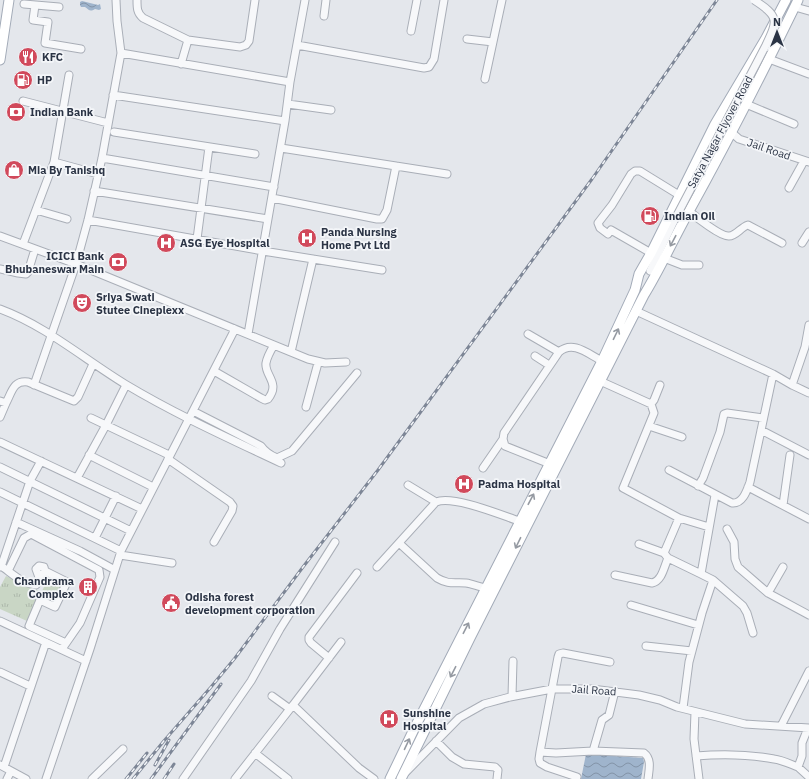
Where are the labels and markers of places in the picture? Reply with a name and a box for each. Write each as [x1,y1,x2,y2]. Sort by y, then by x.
restaurant icon: KFC [17,46,39,68]
place label: KFC [42,50,63,64]
fuel station icon: HP [12,69,34,91]
place label: HP [37,73,52,87]
bank icon: Indian Bank [5,101,27,123]
place label: Indian Bank [30,105,94,119]
shop icon: Mia By Tanishq [3,159,25,181]
place label: Mia By Tanishq [28,163,105,177]
fuel station icon: Indian Oil [639,205,661,227]
place label: Indian Oil [664,209,716,223]
place label: Panda Nursing Home Pvt Ltd [321,225,398,252]
hospital icon: Panda Nursing Home Pvt Ltd [296,227,318,249]
hospital icon: ASG Eye Hospital [155,232,177,254]
place label: ASG Eye Hospital [180,236,270,250]
place label: ICICI Bank Bhubaneswar Main [5,249,105,276]
bank icon: ICICI Bank Bhubaneswar Main [107,251,129,273]
place label: Sriya Swati Stutee Cineplexx [96,290,184,317]
theatre icon: Sriya Swati Stutee Cineplexx [71,292,93,314]
hospital icon: Padma Hospital [453,473,475,495]
place label: Padma Hospital [478,477,561,491]
place label: Chandrama Complex [14,574,74,601]
building icon: Chandrama Complex [77,576,99,598]
place label: Odisha forest development corporation [185,590,315,617]
public building icon: Odisha forest development corporation [160,592,182,614]
place label: Sunshine Hospital [403,706,451,733]
hospital icon: Sunshine Hospital [378,708,400,730]

